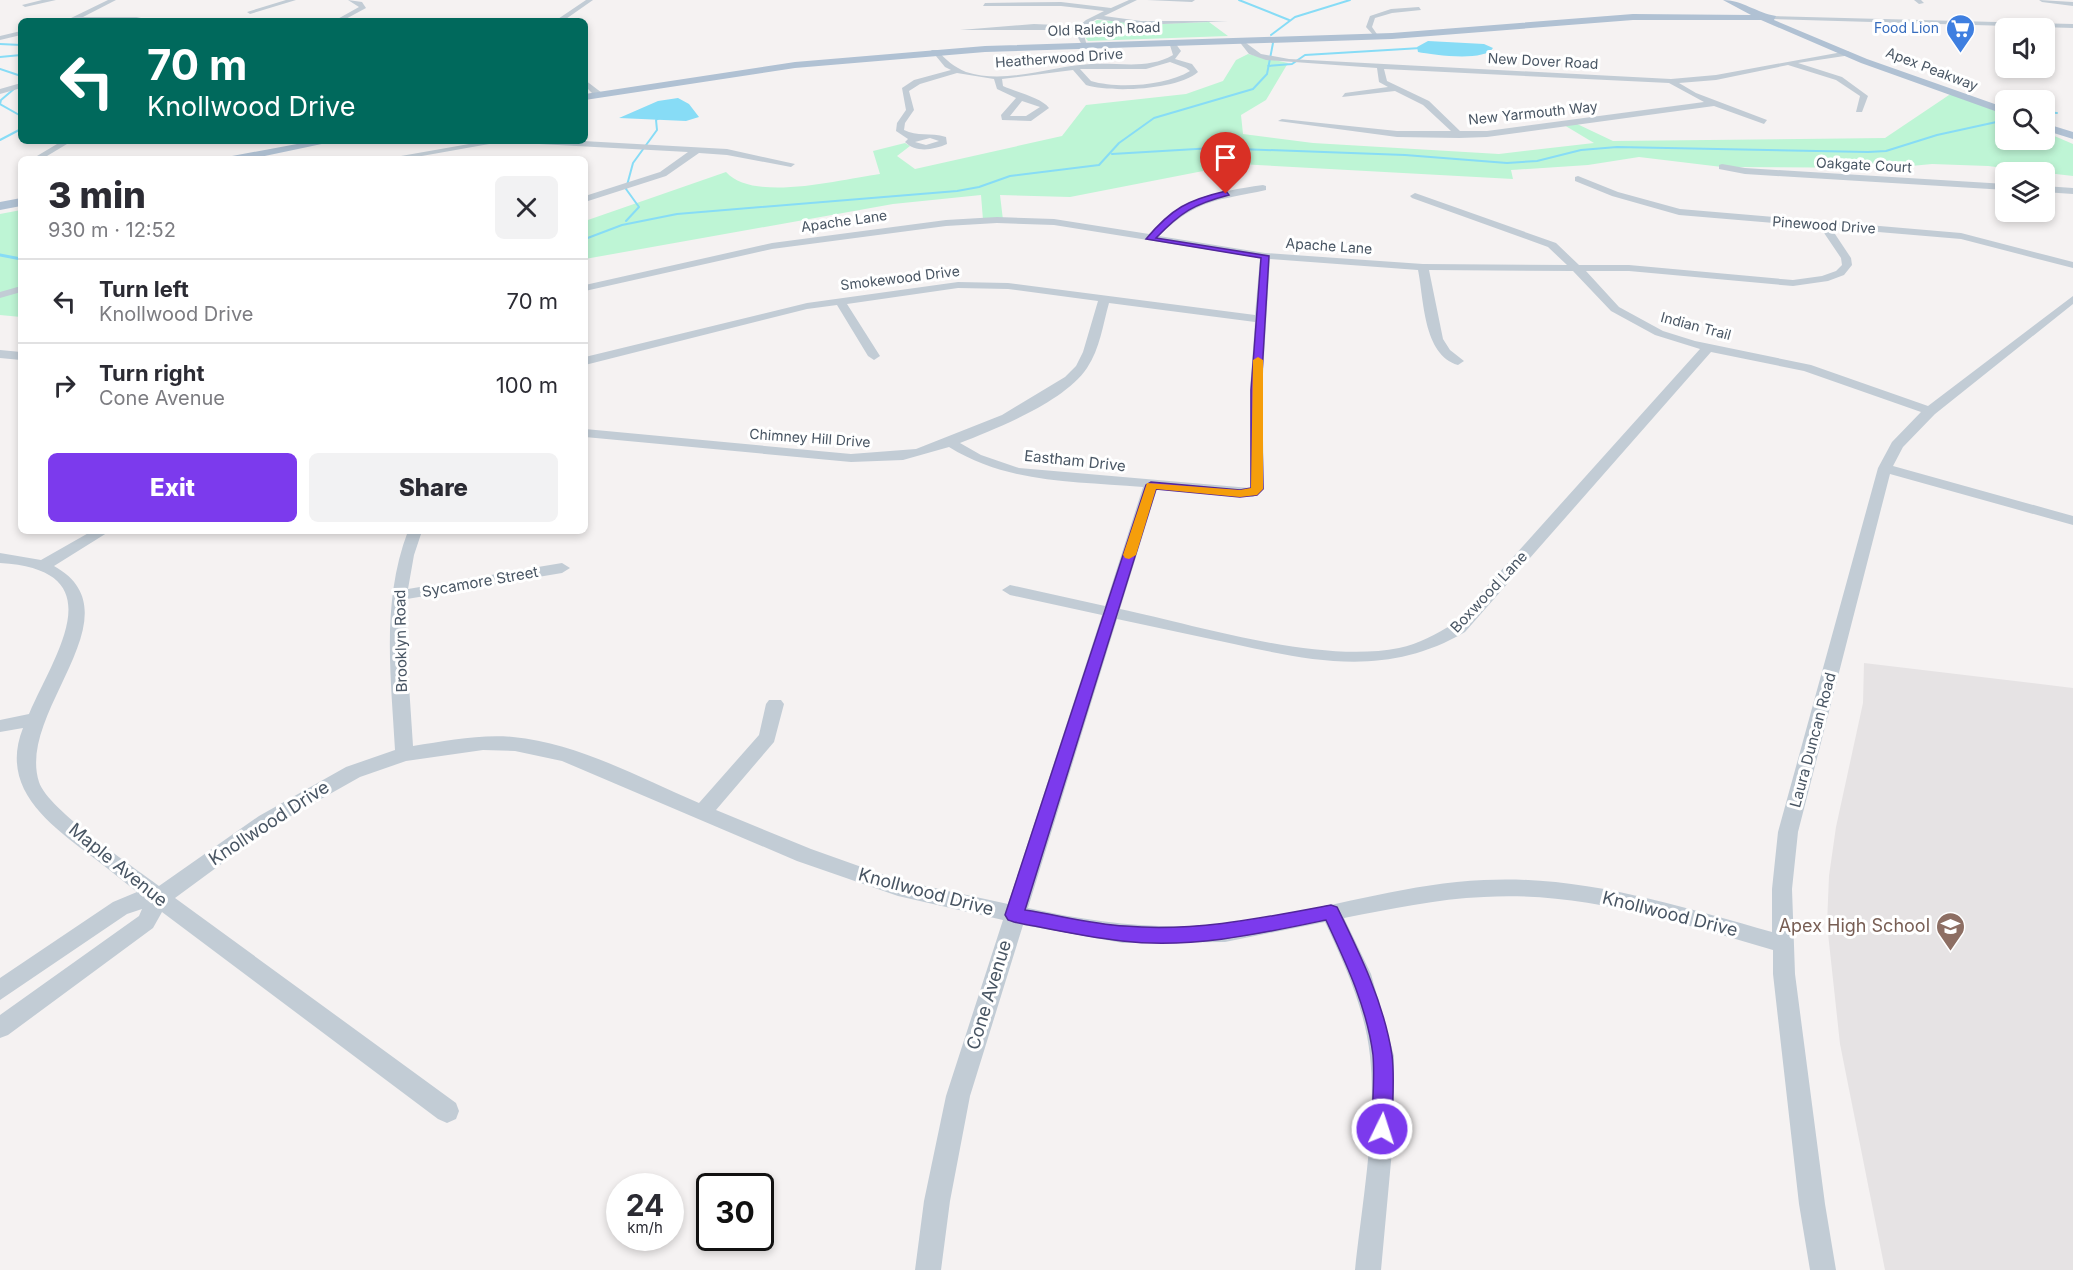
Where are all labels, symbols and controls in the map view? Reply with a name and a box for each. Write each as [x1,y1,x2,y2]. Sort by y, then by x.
supermarket icon: Food Lion [1944,12,1976,54]
street label: Old Raleigh Road [1047,18,1161,39]
map controls [1995,18,2055,222]
button: sound [1995,18,2055,78]
place label: Food Lion [1874,19,1939,36]
text: 70 m [147,39,247,90]
icon: left [48,42,126,120]
street label: Apex Peakway [1884,43,1981,94]
street label: Heatherwood Drive [994,45,1124,70]
street label: New Dover Road [1487,49,1599,72]
text: Knollwood Drive [147,90,355,123]
button: search [1995,90,2055,150]
street label: New Yarmouth Way [1467,97,1599,128]
pin [1200,132,1251,194]
icon: arrive [1209,141,1242,174]
street label: Oakgate Court [1816,154,1913,176]
button: layers [1995,162,2055,222]
text: 3 min [48,173,146,217]
button: close [495,176,558,239]
street label: Apache Lane [800,206,888,235]
street label: Pinewood Drive [1772,212,1876,237]
text: 930 m · 12:52 [48,218,176,242]
street label: Apache Lane [1285,234,1373,257]
street label: Smokewood Drive [839,262,961,293]
text: Turn left [99,276,189,302]
icon: left [48,285,81,318]
text: 70 m [507,288,558,314]
text: Knollwood Drive [99,302,253,326]
street label: Indian Trail [1659,308,1733,343]
text: Turn right [99,360,205,386]
icon: right [48,369,81,402]
text: 100 m [496,372,558,398]
text: Cone Avenue [99,386,225,410]
street label: Chimney Hill Drive [749,425,871,450]
street label: Eastham Drive [1023,446,1127,475]
button: Exit [48,453,297,522]
button: Share [309,453,558,522]
street label: Boxwood Lane [1446,547,1531,636]
street label: Sycamore Street [420,562,540,601]
street label: Brooklyn Road [390,589,411,693]
street label: Laura Duncan Road [1785,670,1840,809]
street label: Knollwood Drive [205,776,333,869]
street label: Maple Avenue [65,819,172,911]
street label: Knollwood Drive [856,863,996,920]
street label: Knollwood Drive [1600,887,1740,941]
school or university icon: Apex High School [1935,910,1967,952]
place label: Apex High School [1779,915,1930,936]
street label: Cone Avenue [962,938,1015,1052]
position arrow [1350,1097,1414,1161]
speed limit sign: 30 [696,1173,774,1251]
text: 24 [626,1187,664,1223]
text: km/h [627,1218,663,1237]

